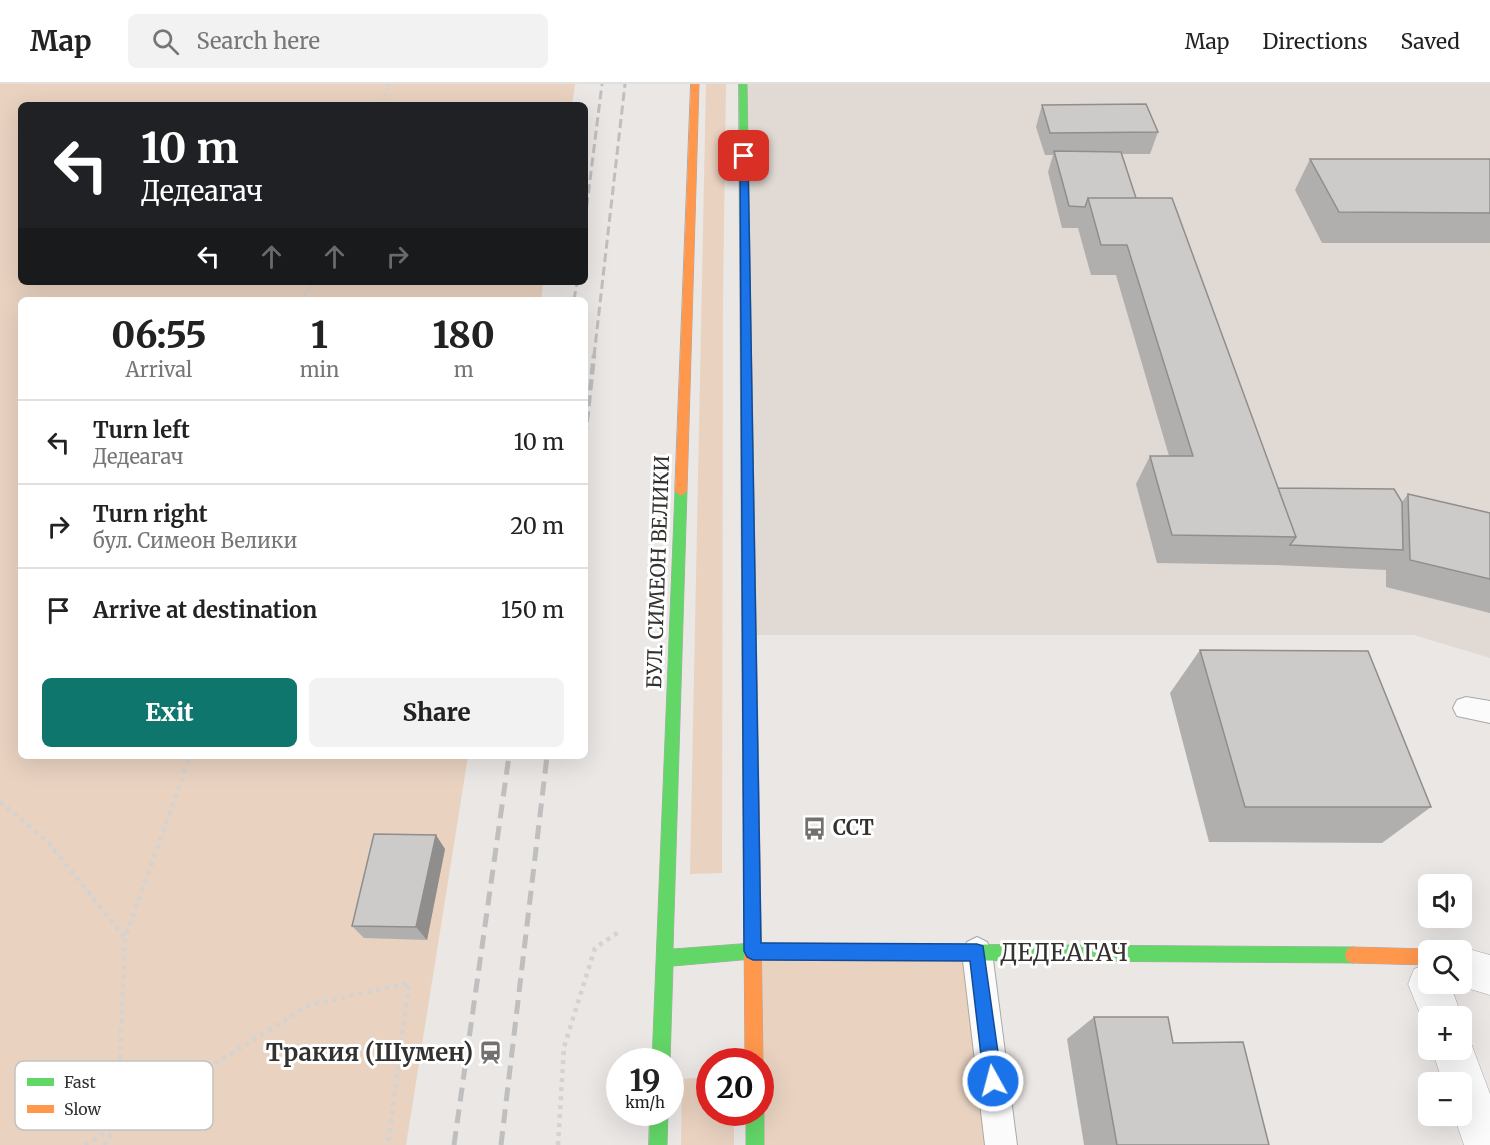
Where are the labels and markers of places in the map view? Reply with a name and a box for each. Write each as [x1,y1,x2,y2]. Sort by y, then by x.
pin [718,130,769,181]
bus stop icon: ССТ [802,815,828,841]
place label: ССТ [833,815,874,840]
place label: Tракия (Шумен) [266,1037,473,1068]
station icon: Tракия (Шумен) [478,1040,504,1066]

